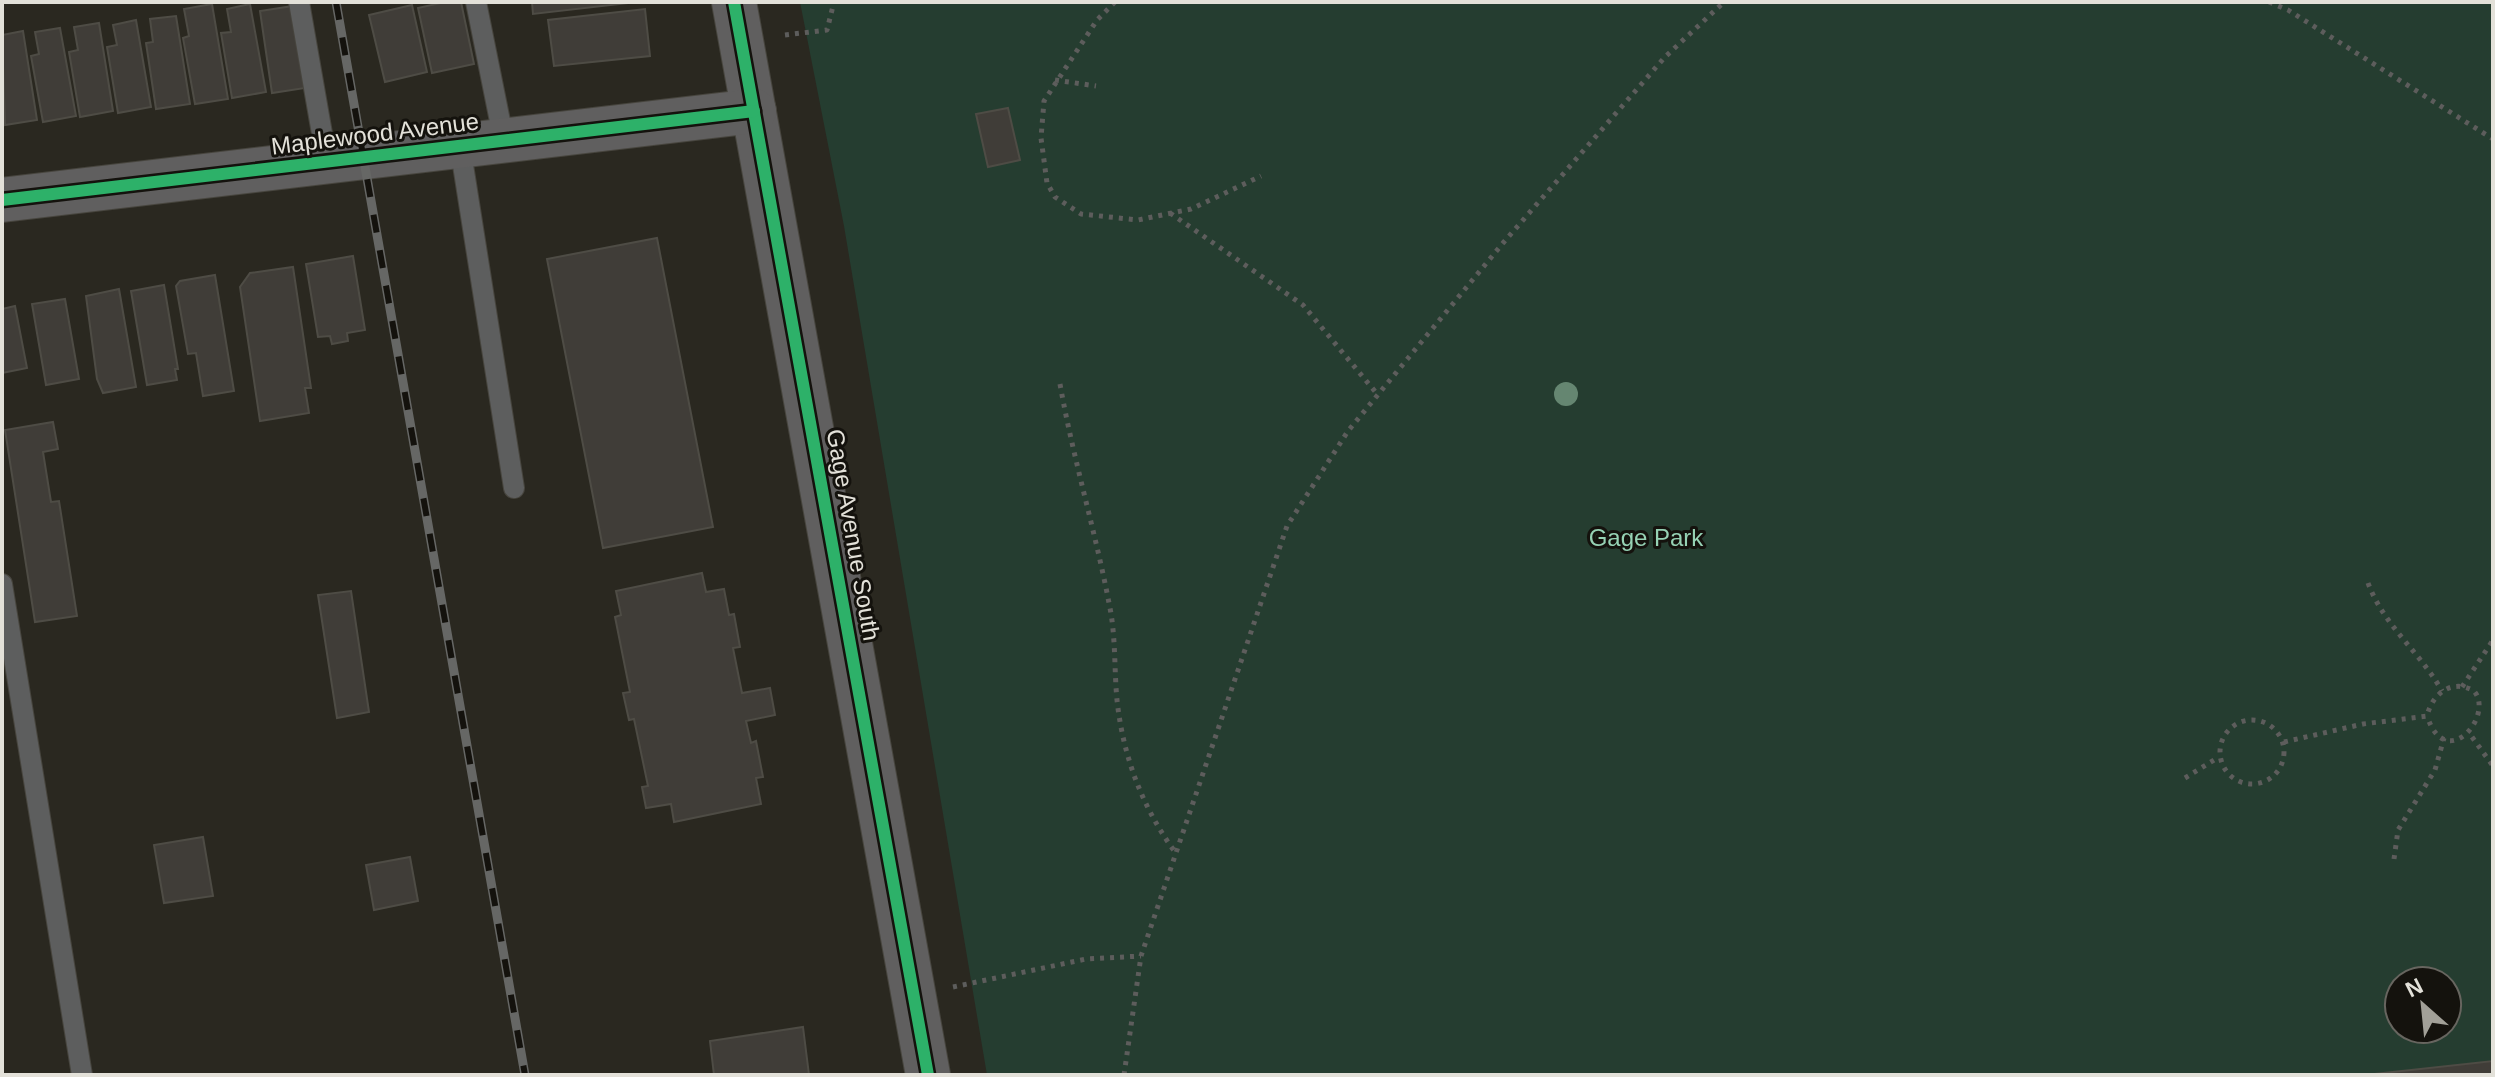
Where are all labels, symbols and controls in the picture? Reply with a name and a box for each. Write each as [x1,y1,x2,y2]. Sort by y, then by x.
street label: Maplewood Avenue [270,107,480,160]
street label: Gage Avenue South [822,427,885,643]
park label: Gage Park [1589,524,1704,551]
north arrow [2383,965,2463,1045]
text: N [2401,973,2427,1002]

